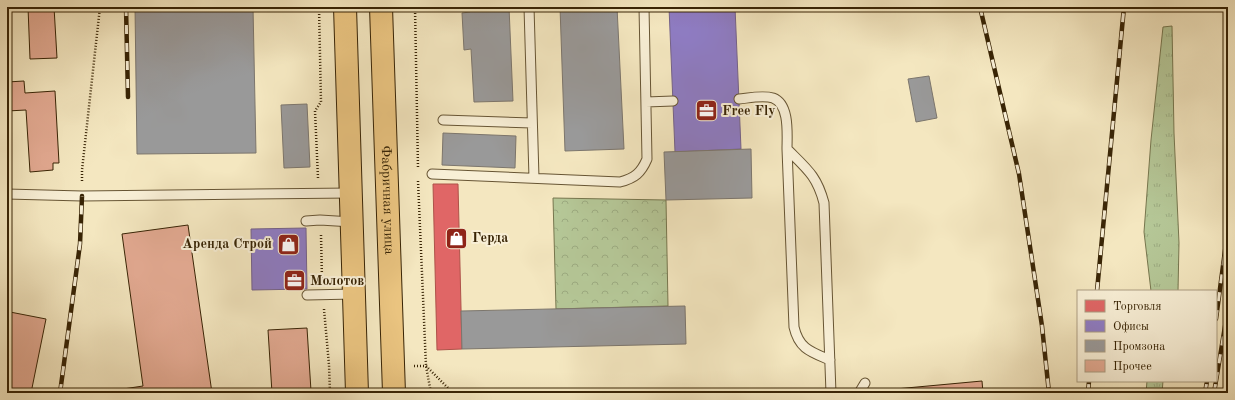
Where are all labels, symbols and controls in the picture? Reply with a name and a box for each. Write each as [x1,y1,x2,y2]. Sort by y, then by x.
office icon: Free Fly [694,98,720,124]
place label: Free Fly [722,104,776,118]
street label: Фабричная улица [379,145,396,255]
shop icon: Герда [443,225,469,251]
shop icon: Аренда Строй [275,231,301,257]
place label: Герда [472,231,508,245]
place label: Аренда Строй [182,237,272,251]
office icon: Молотов [282,268,308,294]
place label: Молотов [310,274,364,288]
legend [1077,290,1217,382]
text: Торговля [1113,301,1162,313]
text: Офисы [1113,321,1149,333]
text: Промзона [1113,341,1165,353]
text: Прочее [1113,361,1152,373]

